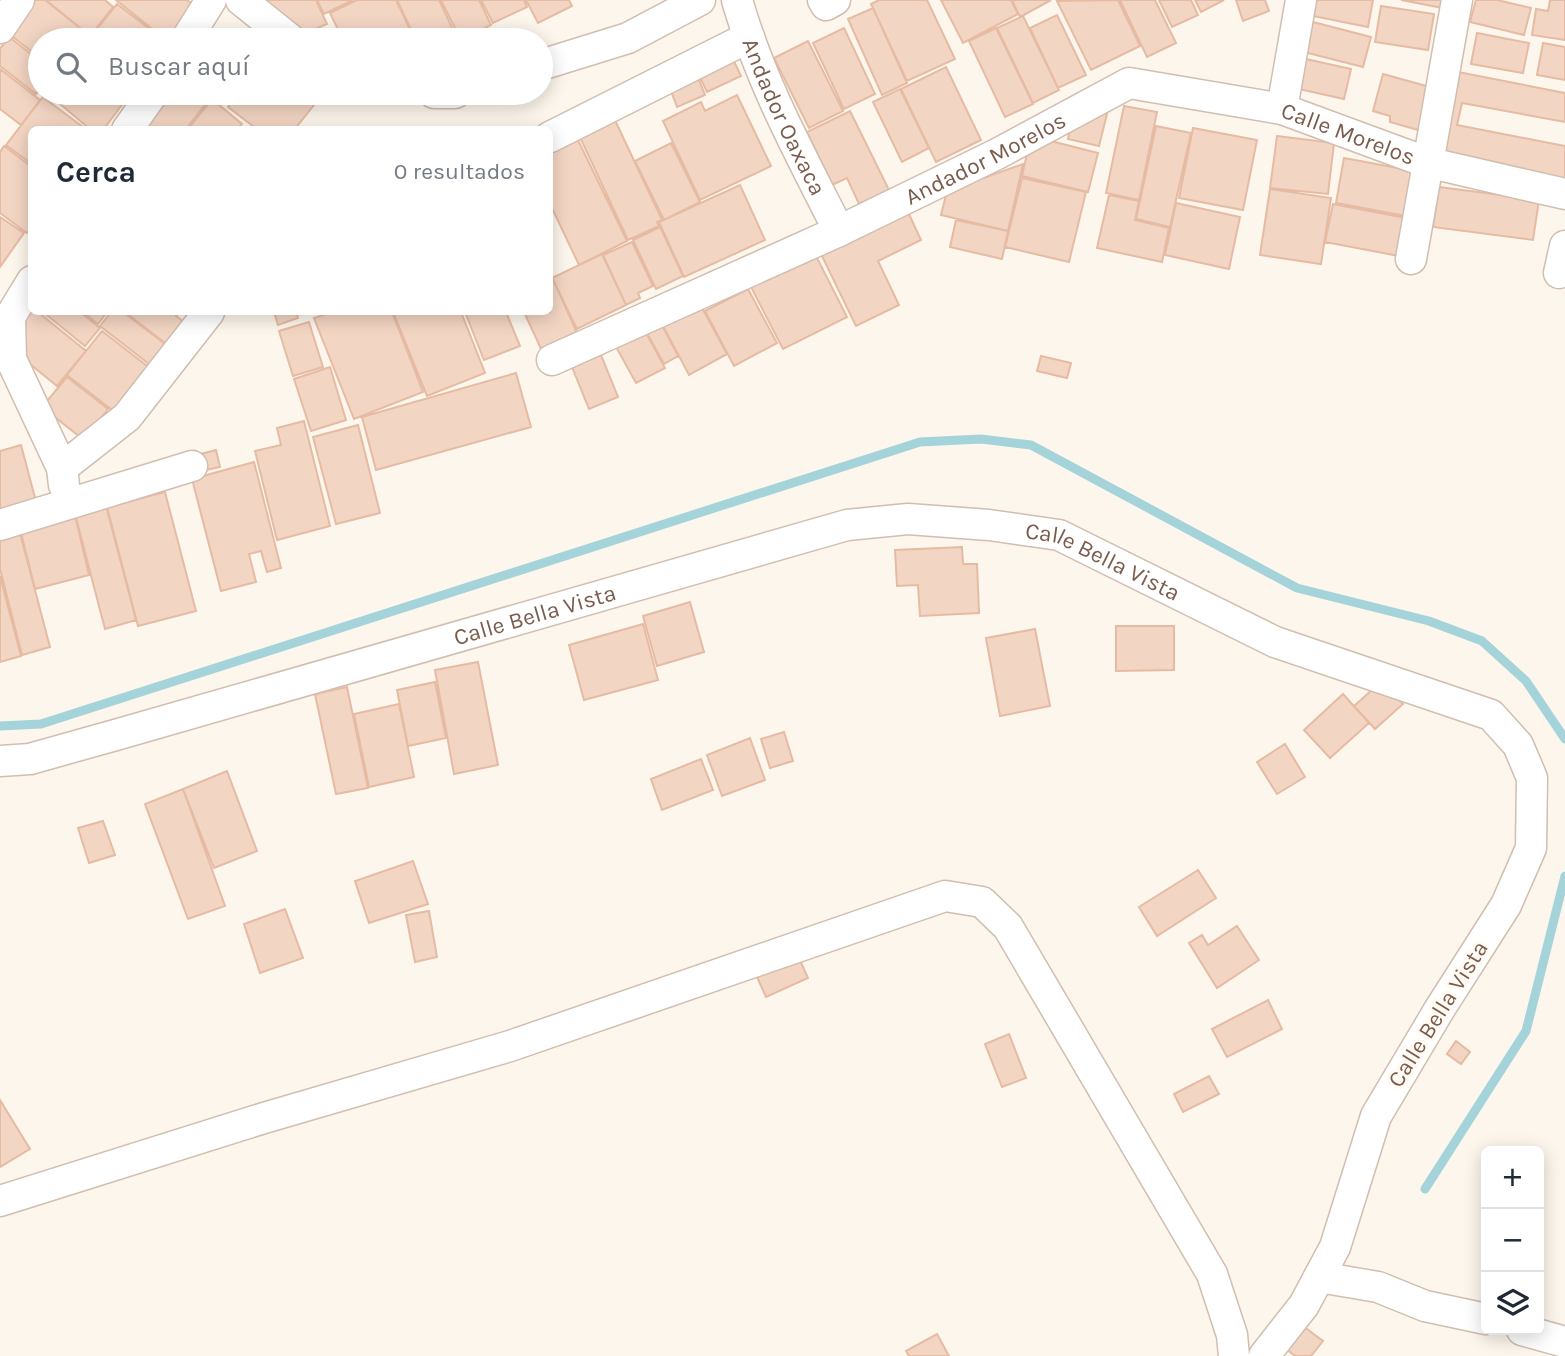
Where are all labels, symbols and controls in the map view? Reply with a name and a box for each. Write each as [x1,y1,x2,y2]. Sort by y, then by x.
search box [28,28,553,105]
street label: Andador Oaxaca [737,34,832,200]
icon: search [52,48,90,86]
text: Buscar aquí [108,51,250,82]
street label: Calle Morelos [1278,96,1419,170]
street label: Andador Morelos [900,106,1070,210]
text: Cerca [56,154,136,190]
text: 0 resultados [394,158,525,185]
street label: Calle Bella Vista [1024,517,1185,606]
street label: Calle Bella Vista [451,579,619,651]
street label: Calle Bella Vista [1382,936,1494,1092]
map controls [1481,1146,1544,1335]
button: + [1481,1146,1544,1209]
button: − [1481,1209,1544,1272]
button: layers [1481,1272,1544,1335]

